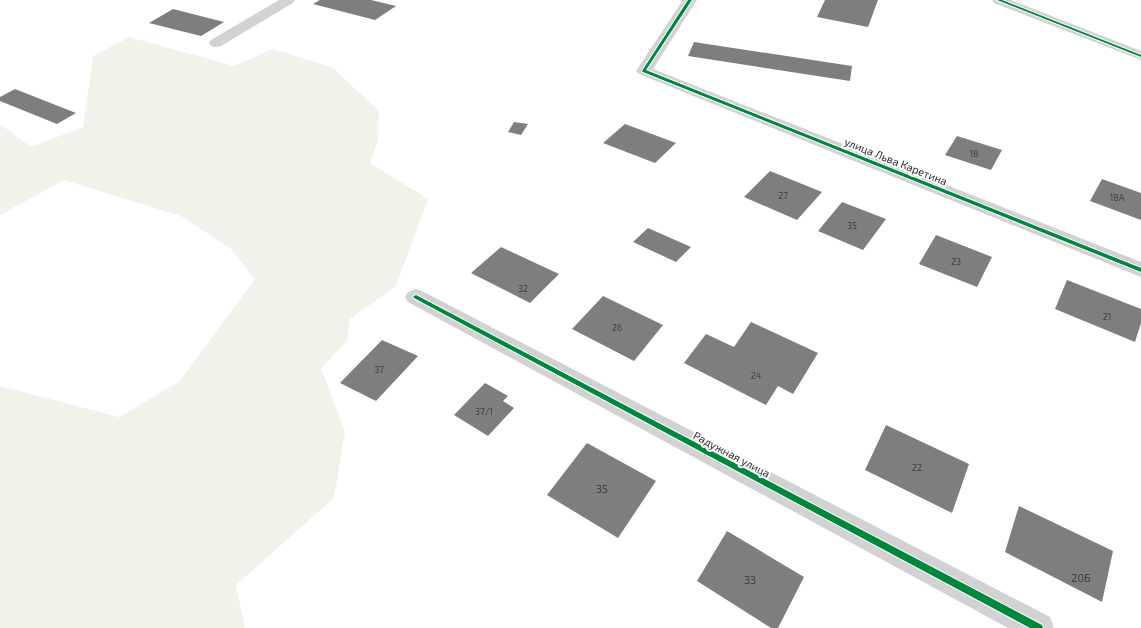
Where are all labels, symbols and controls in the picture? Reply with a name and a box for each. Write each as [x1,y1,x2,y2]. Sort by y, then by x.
street label: улица Льва Каретина [842,134,949,189]
house number: 18 [969,148,979,159]
house number: 27 [778,190,788,201]
house number: 18А [1110,192,1125,203]
house number: 35 [847,220,857,231]
house number: 23 [951,256,961,267]
house number: 32 [518,283,528,294]
house number: 21 [1103,311,1111,322]
house number: 26 [612,322,622,333]
house number: 37 [374,364,384,375]
house number: 24 [751,370,762,381]
house number: 37/1 [475,406,493,417]
street label: Радужная улица [691,428,773,481]
house number: 22 [912,462,922,473]
house number: 35 [596,482,608,495]
house number: 20Б [1071,571,1091,584]
house number: 33 [744,573,756,586]

